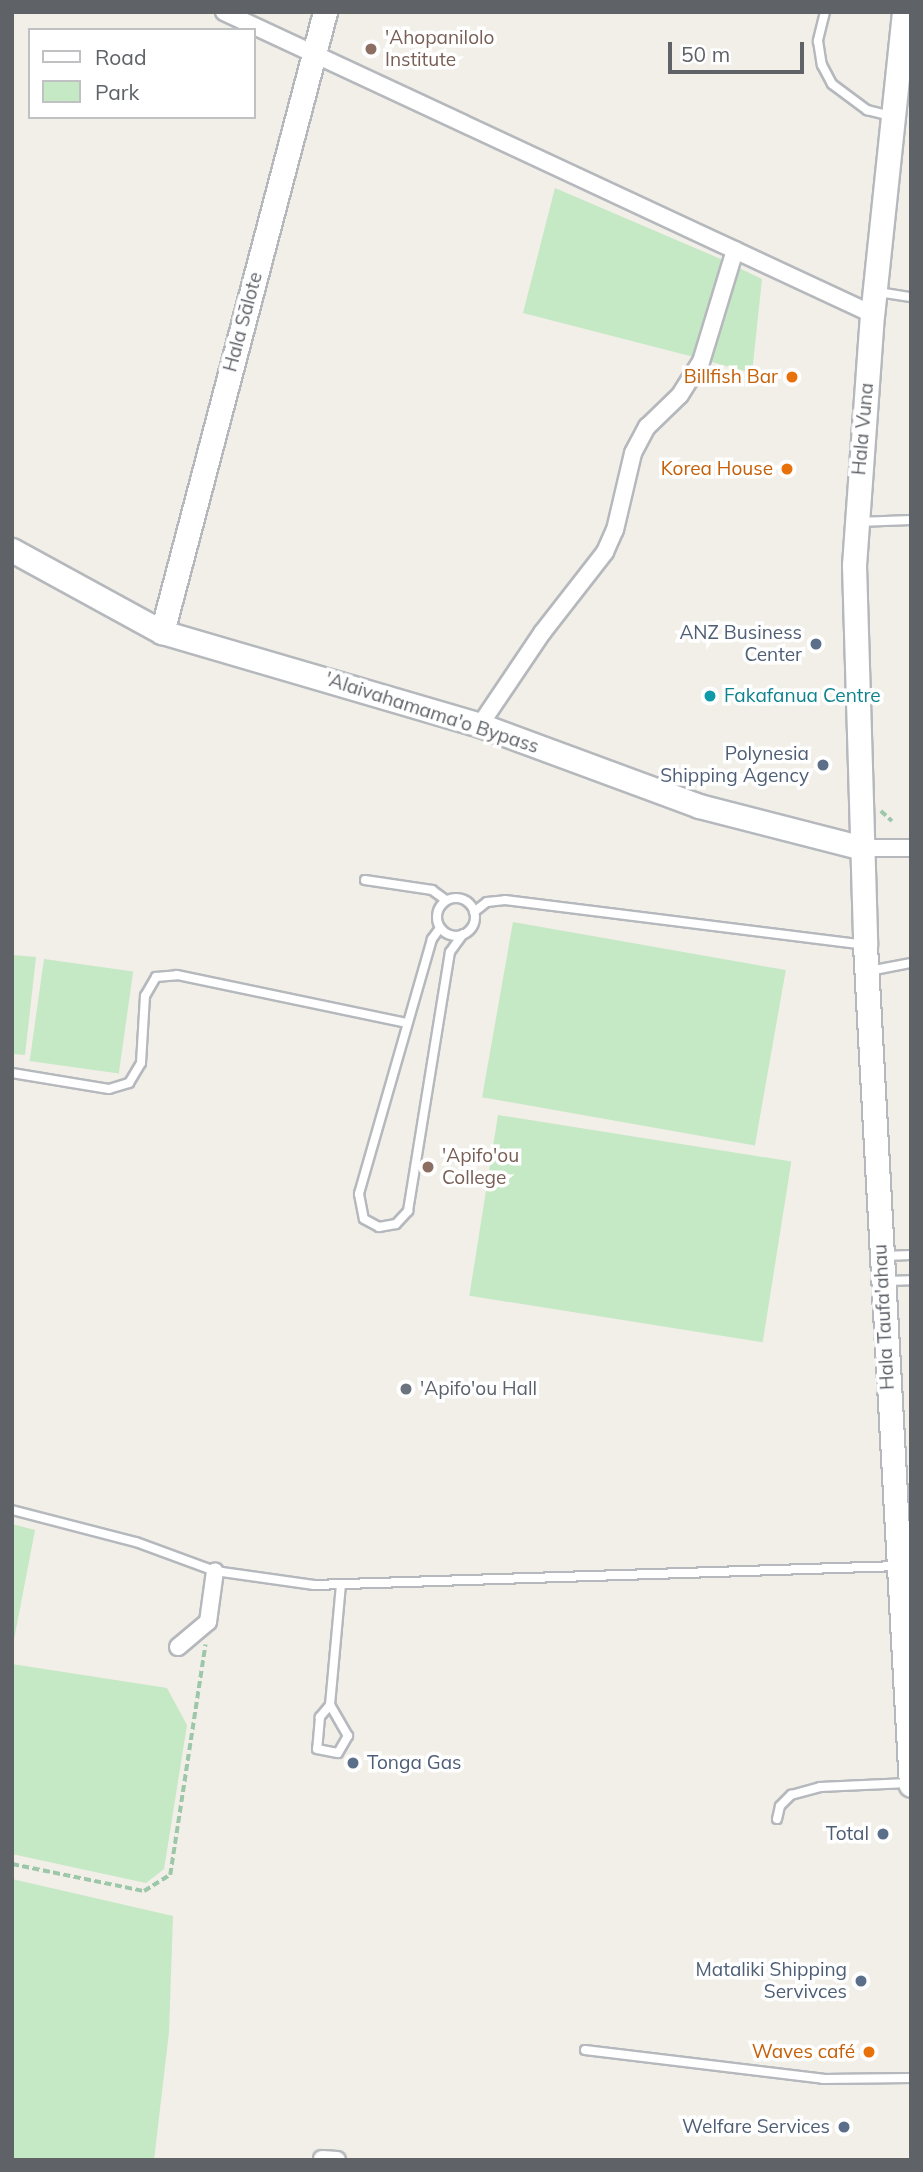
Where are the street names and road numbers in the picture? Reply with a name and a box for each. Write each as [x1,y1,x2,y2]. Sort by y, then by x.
street label: Hala Sālote [219,270,267,374]
street label: Hala Vuna [848,382,878,476]
street label: 'Alaivahamama'o Bypass [322,668,542,758]
street label: Hala Taufa'ahau [869,1243,899,1391]

